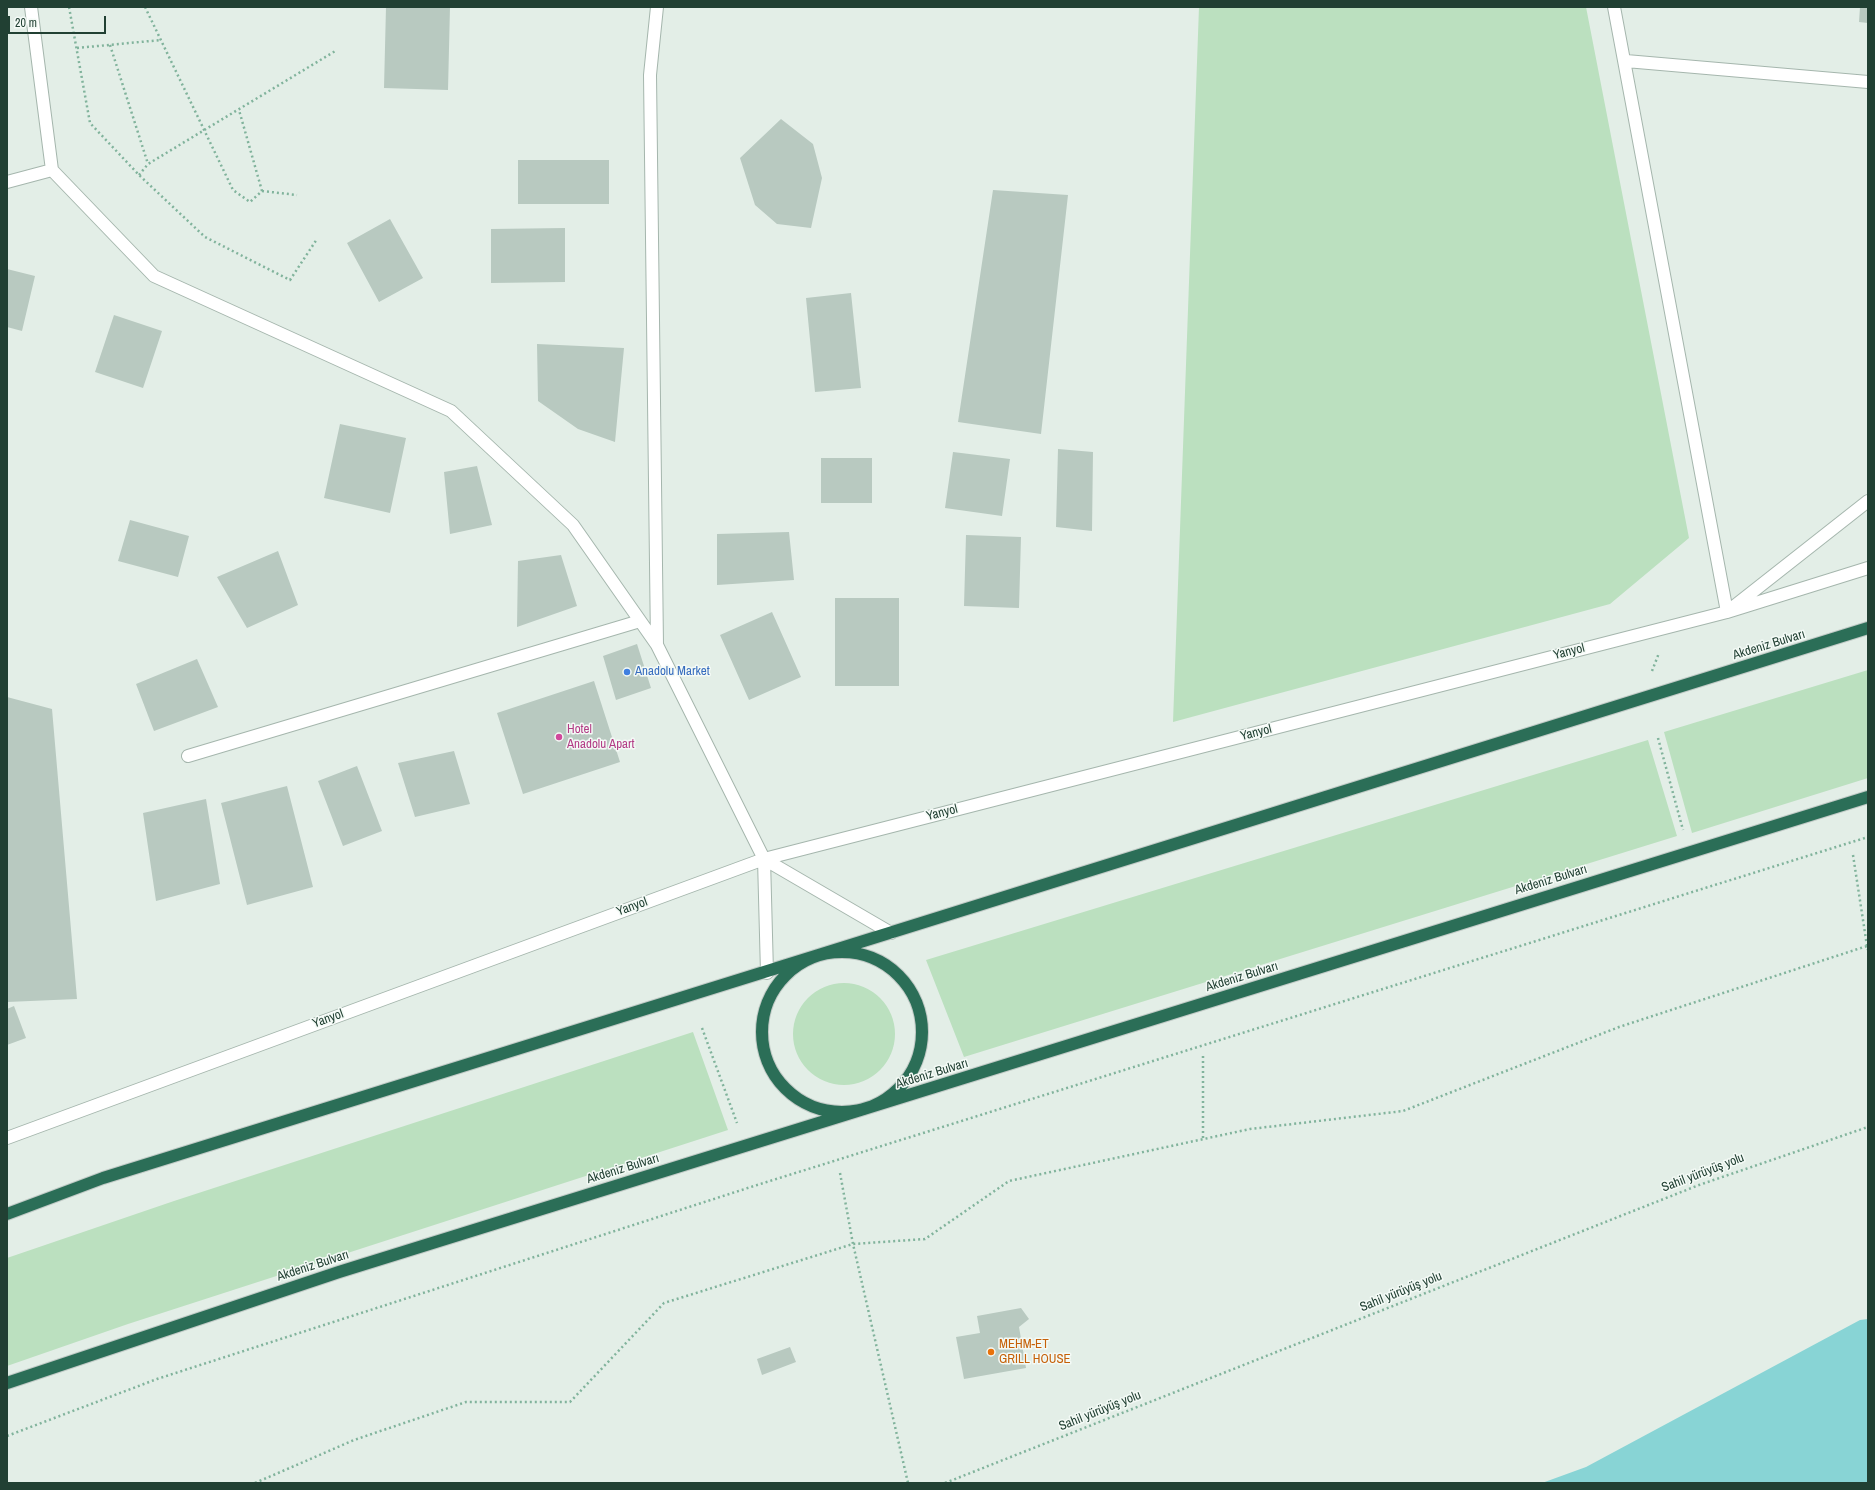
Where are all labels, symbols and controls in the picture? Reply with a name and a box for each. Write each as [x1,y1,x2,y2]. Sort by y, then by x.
scale bar [10,8,108,34]
text: 20 m [15,15,37,31]
street label: Akdeniz Bulvarı [1731,627,1807,663]
street label: Yanyol [1552,641,1586,663]
place label: Anadolu Market [635,664,710,680]
marker: Anadolu Market [622,667,632,677]
place label: Hotel Anadolu Apart [567,722,635,753]
street label: Yanyol [1239,722,1273,744]
marker: Hotel Anadolu Apart [554,732,564,742]
street label: Yanyol [925,802,959,824]
street label: Akdeniz Bulvarı [1513,862,1589,898]
street label: Yanyol [614,894,650,920]
street label: Akdeniz Bulvarı [1204,959,1280,995]
street label: Yanyol [310,1006,346,1032]
street label: Akdeniz Bulvarı [894,1056,970,1092]
street label: Sahil yürüyüş yolu [1660,1150,1746,1196]
street label: Akdeniz Bulvarı [585,1151,661,1187]
street label: Akdeniz Bulvarı [275,1247,351,1285]
street label: Sahil yürüyüş yolu [1358,1268,1444,1316]
place label: MEHM-ET GRILL HOUSE [999,1337,1071,1368]
marker: MEHM-ET GRILL HOUSE [986,1347,996,1357]
street label: Sahil yürüyüş yolu [1057,1387,1143,1435]

